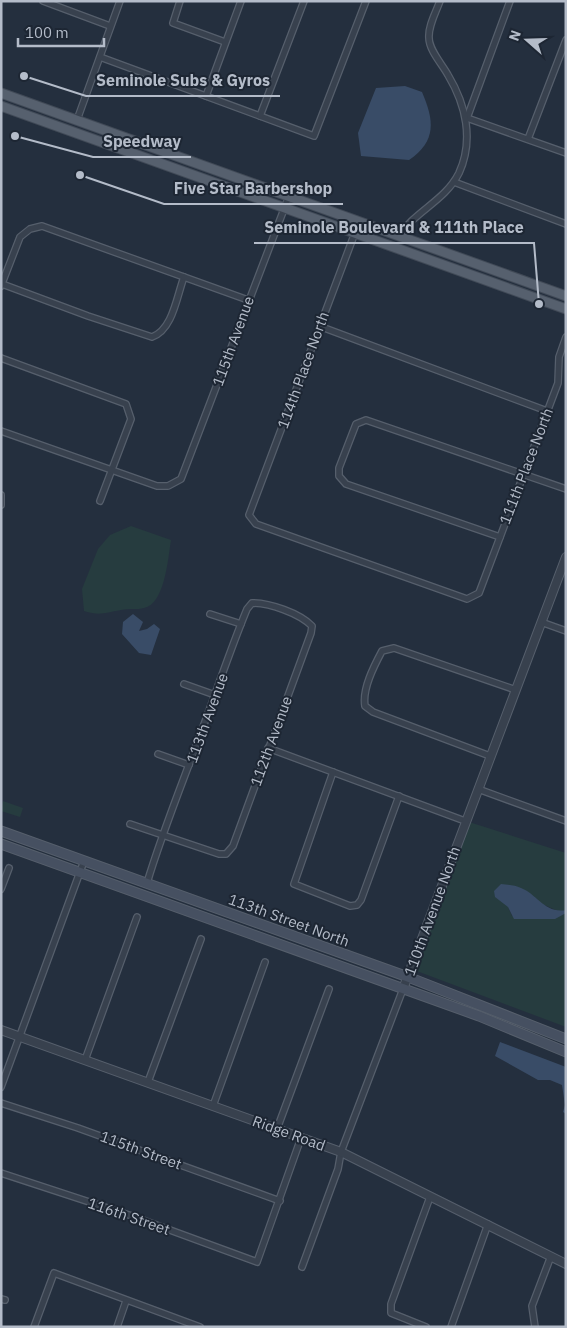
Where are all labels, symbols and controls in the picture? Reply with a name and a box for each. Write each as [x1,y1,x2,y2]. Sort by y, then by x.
scale bar [18,15,104,47]
north arrow [502,15,552,65]
text: 100 m [25,23,69,42]
text: N [505,28,525,43]
callout: Seminole Subs & Gyros [86,65,280,96]
text: Seminole Subs & Gyros [96,70,270,90]
callout: Speedway [93,126,191,157]
text: Speedway [103,131,182,151]
callout: Five Star Barbershop [164,173,343,204]
text: Five Star Barbershop [174,178,332,198]
callout: Seminole Boulevard & 111th Place [254,212,534,243]
text: Seminole Boulevard & 111th Place [264,217,524,237]
street label: 115th Avenue [208,293,258,389]
street label: 114th Place North [273,309,333,431]
street label: 111th Place North [495,405,557,527]
street label: 113th Avenue [182,670,232,766]
street label: 112th Avenue [246,693,296,789]
street label: 110th Avenue North [400,844,464,978]
street label: 113th Street North [226,889,352,951]
street label: Ridge Road [250,1111,328,1155]
street label: 115th Street [98,1126,184,1174]
street label: 116th Street [85,1193,173,1239]

